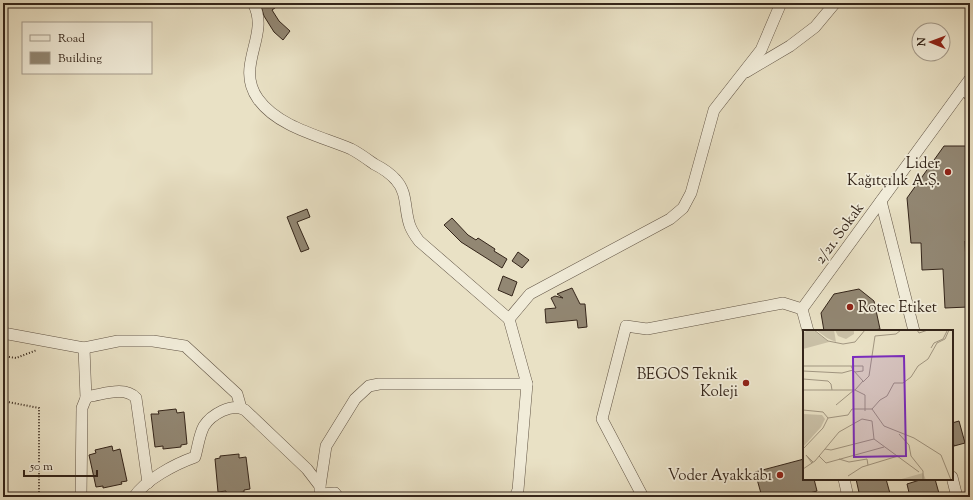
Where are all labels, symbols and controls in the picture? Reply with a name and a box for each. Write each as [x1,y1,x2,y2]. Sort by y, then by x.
legend [22,22,152,74]
north arrow [911,22,951,62]
text: Road [58,30,85,48]
text: N [914,37,930,47]
text: Building [58,50,102,68]
place label: Lider Kağıtçılık A.Ş. [847,154,940,192]
marker: Lider Kağıtçılık A.Ş. [943,167,953,177]
street label: 2/21. Sokak [811,199,870,269]
place label: Rotec Etiket [858,298,937,319]
marker: Rotec Etiket [845,302,855,312]
inset map [803,330,953,480]
place label: BEGOS Teknik Koleji [637,365,738,403]
marker: BEGOS Teknik Koleji [741,378,751,388]
scale bar [24,452,97,478]
text: 50 m [29,458,53,476]
place label: Voder Ayakkabı [668,466,772,487]
marker: Voder Ayakkabı [775,470,785,480]

